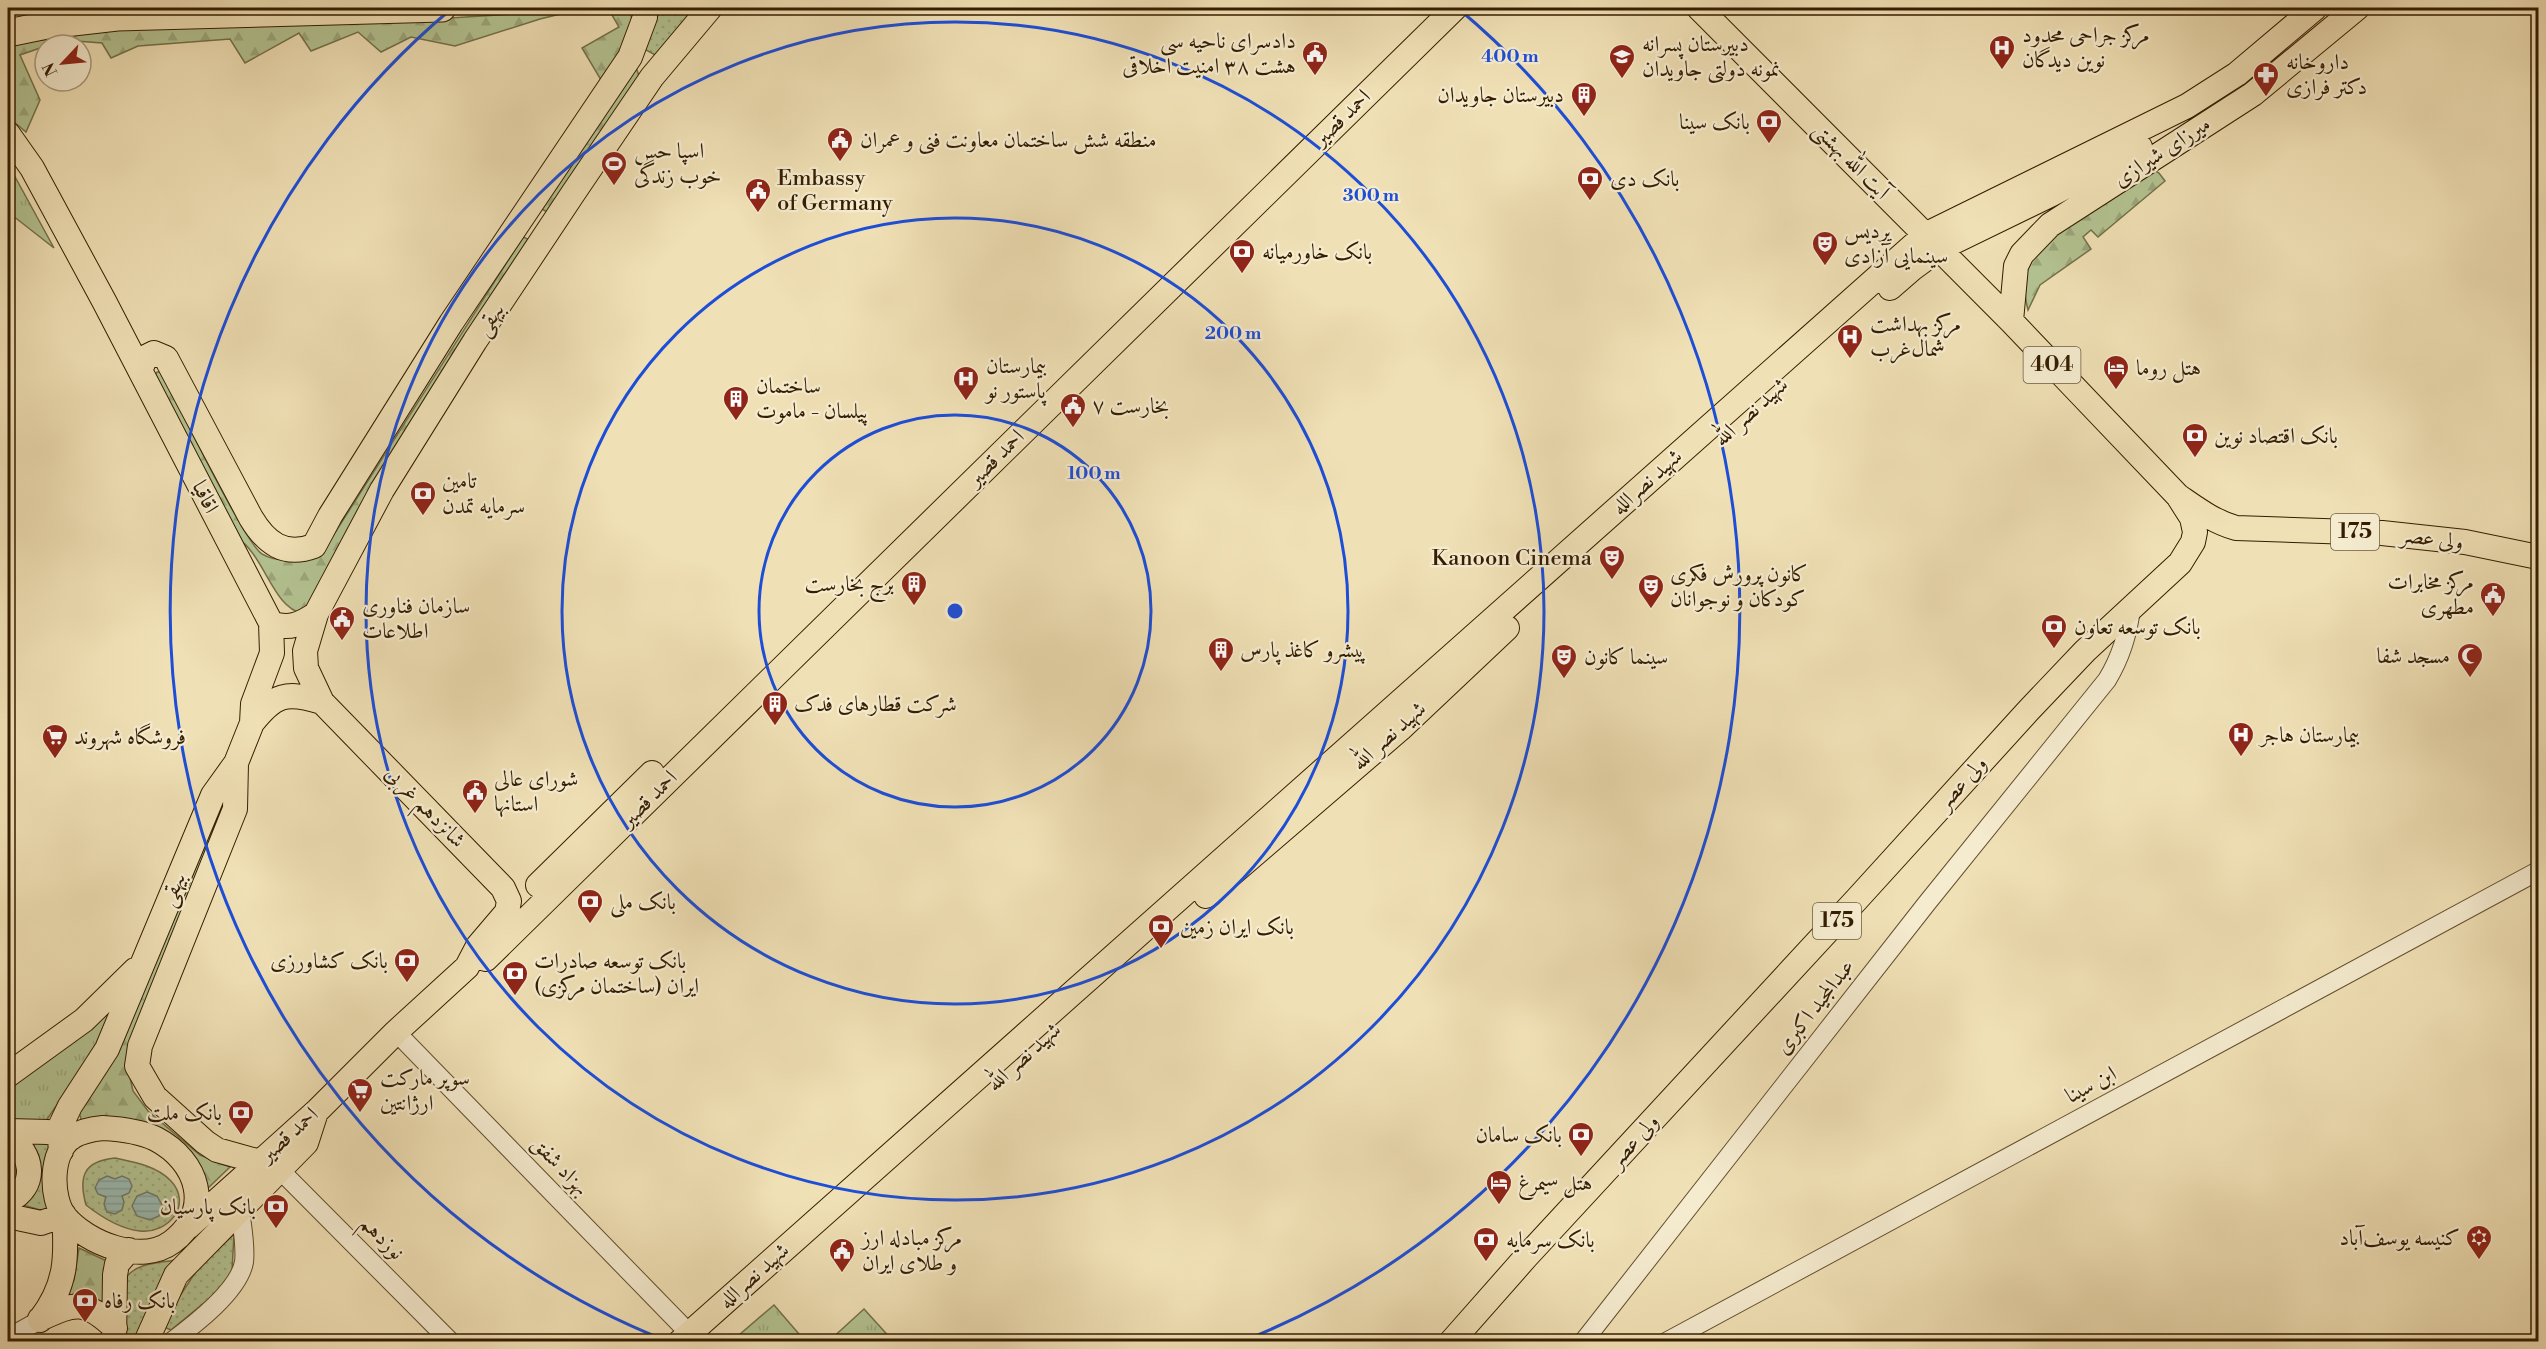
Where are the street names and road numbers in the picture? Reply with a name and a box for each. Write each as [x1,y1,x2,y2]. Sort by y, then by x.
street label: احمد قصیر [1306,84,1377,153]
street label: میرزای شیرازی [2108,111,2216,193]
street label: آیت الله بهشتی [1806,113,1900,208]
street label: بیهقی [469,297,513,342]
road number: 404 [2024,347,2080,383]
street label: شهید نصر الله [1705,368,1794,452]
street label: احمد قصیر [960,424,1030,494]
street label: شهید نصرالله [1606,443,1688,521]
street label: اقاقیا [185,476,225,518]
road number: 175 [2331,514,2379,550]
street label: ولی عصر [2397,522,2465,556]
street label: شهید نصر الله [1343,692,1432,776]
street label: ولی عصر [1930,751,1993,817]
street label: شانزدهم غربی [375,760,471,858]
street label: احمد قصیر [613,765,683,835]
street label: بیهقی [154,868,194,911]
road number: 175 [1813,903,1861,939]
street label: عبدالمجید اکبری [1769,954,1861,1060]
street label: شهید نصر الله [978,1013,1067,1097]
street label: ابن سینا [2061,1060,2121,1110]
street label: احمد قصیر [252,1101,324,1170]
street label: ولی عصر [1602,1109,1665,1175]
street label: بهزاد شفق [525,1131,595,1201]
street label: نوزدهم [350,1210,410,1270]
street label: شهید نصرالله [713,1237,795,1315]

